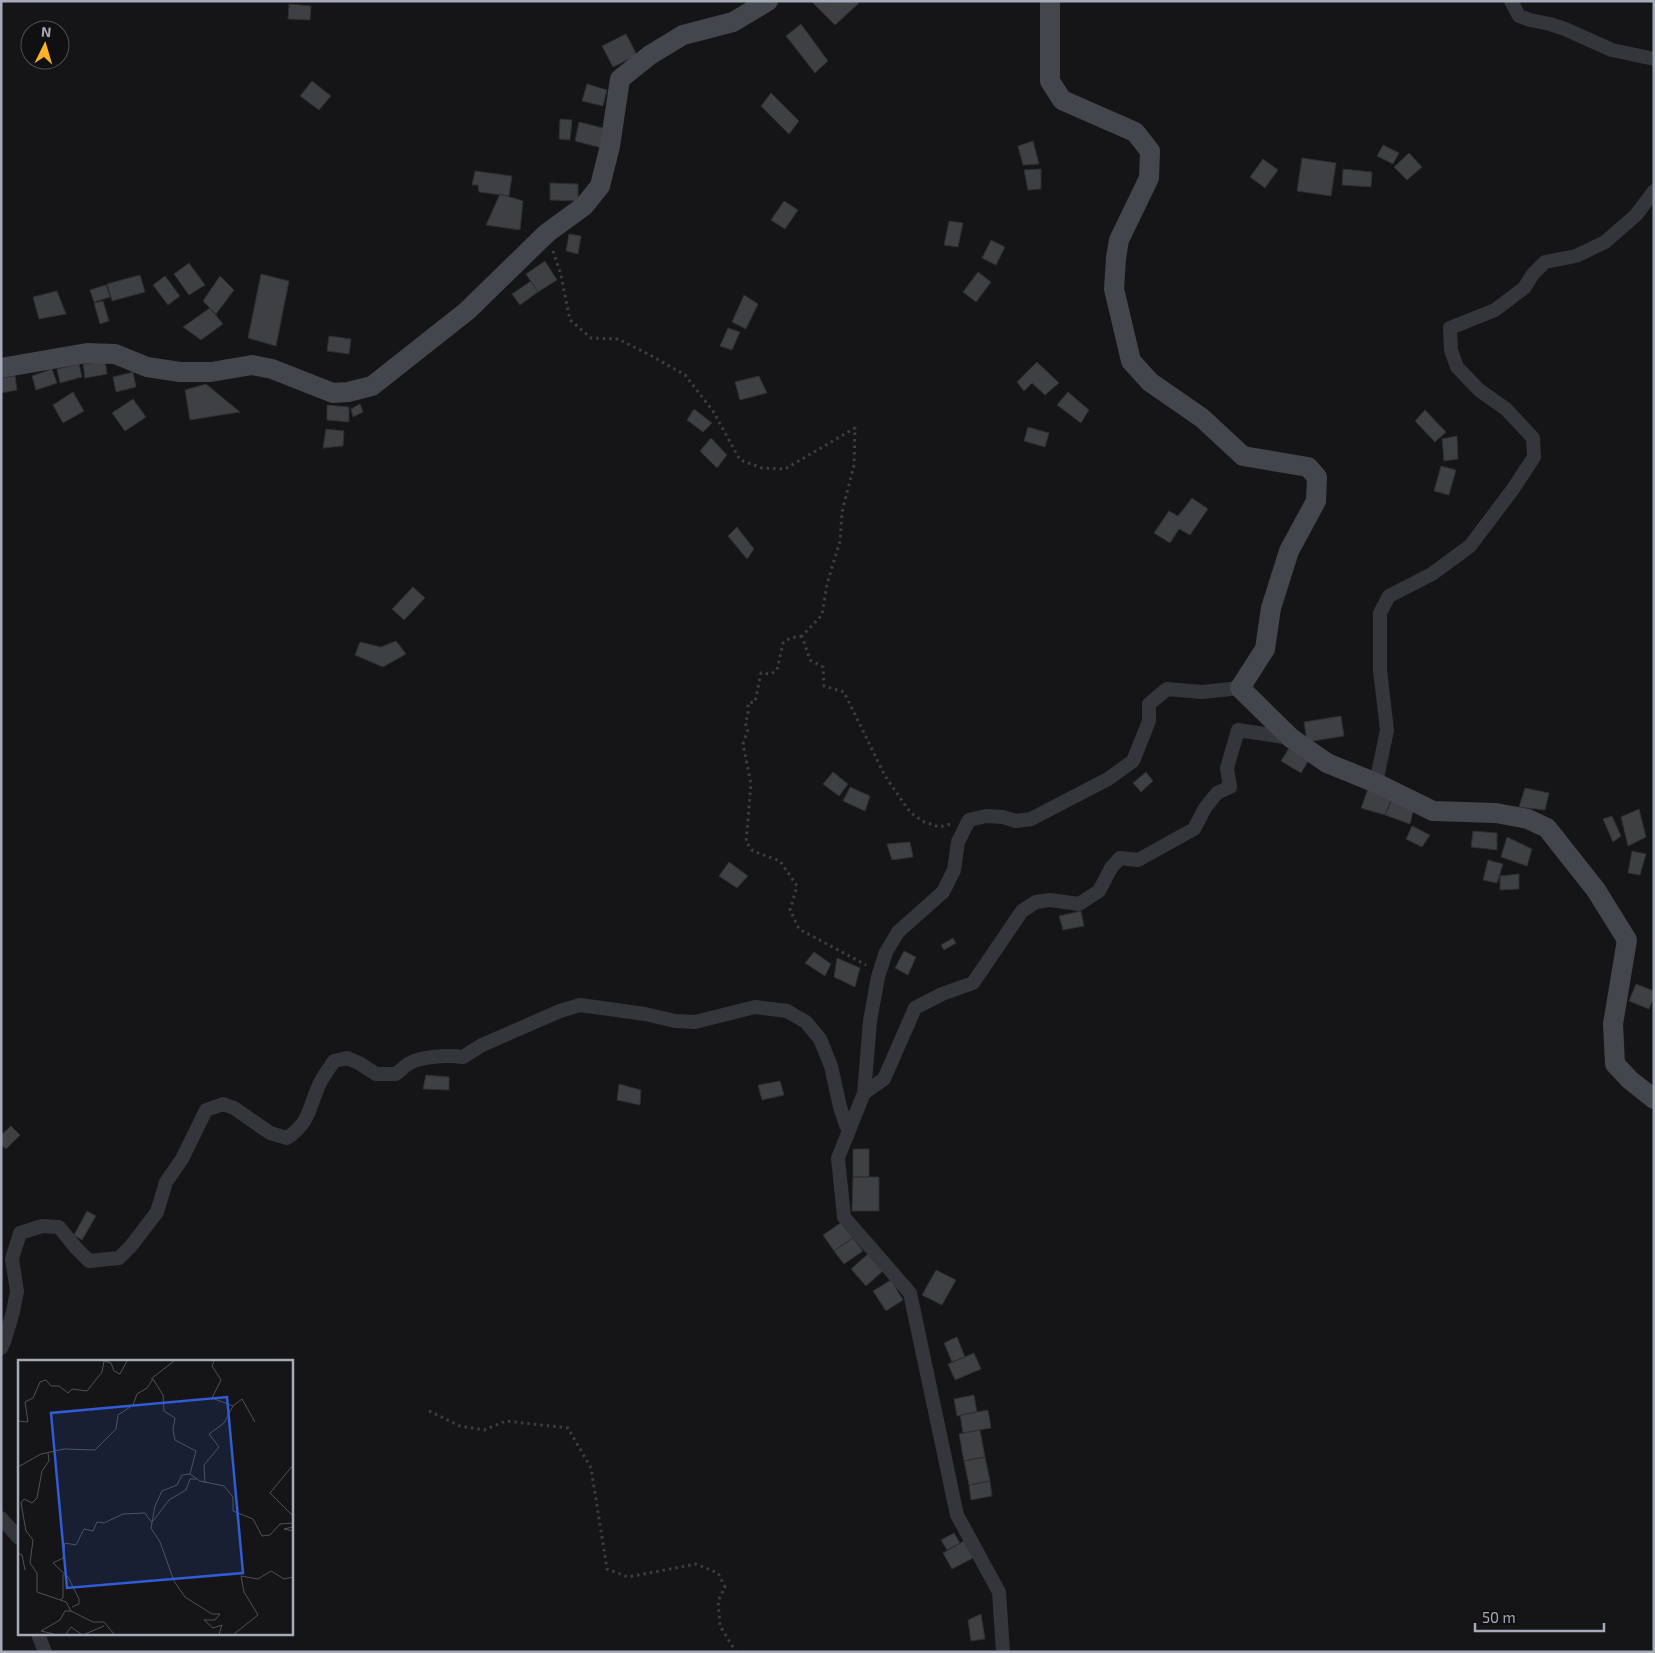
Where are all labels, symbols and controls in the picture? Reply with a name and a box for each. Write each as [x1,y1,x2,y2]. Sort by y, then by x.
north arrow [20,20,70,70]
text: N [40,23,52,40]
inset map [18,1360,292,1636]
scale bar [1475,1600,1604,1632]
text: 50 m [1482,1608,1516,1626]

